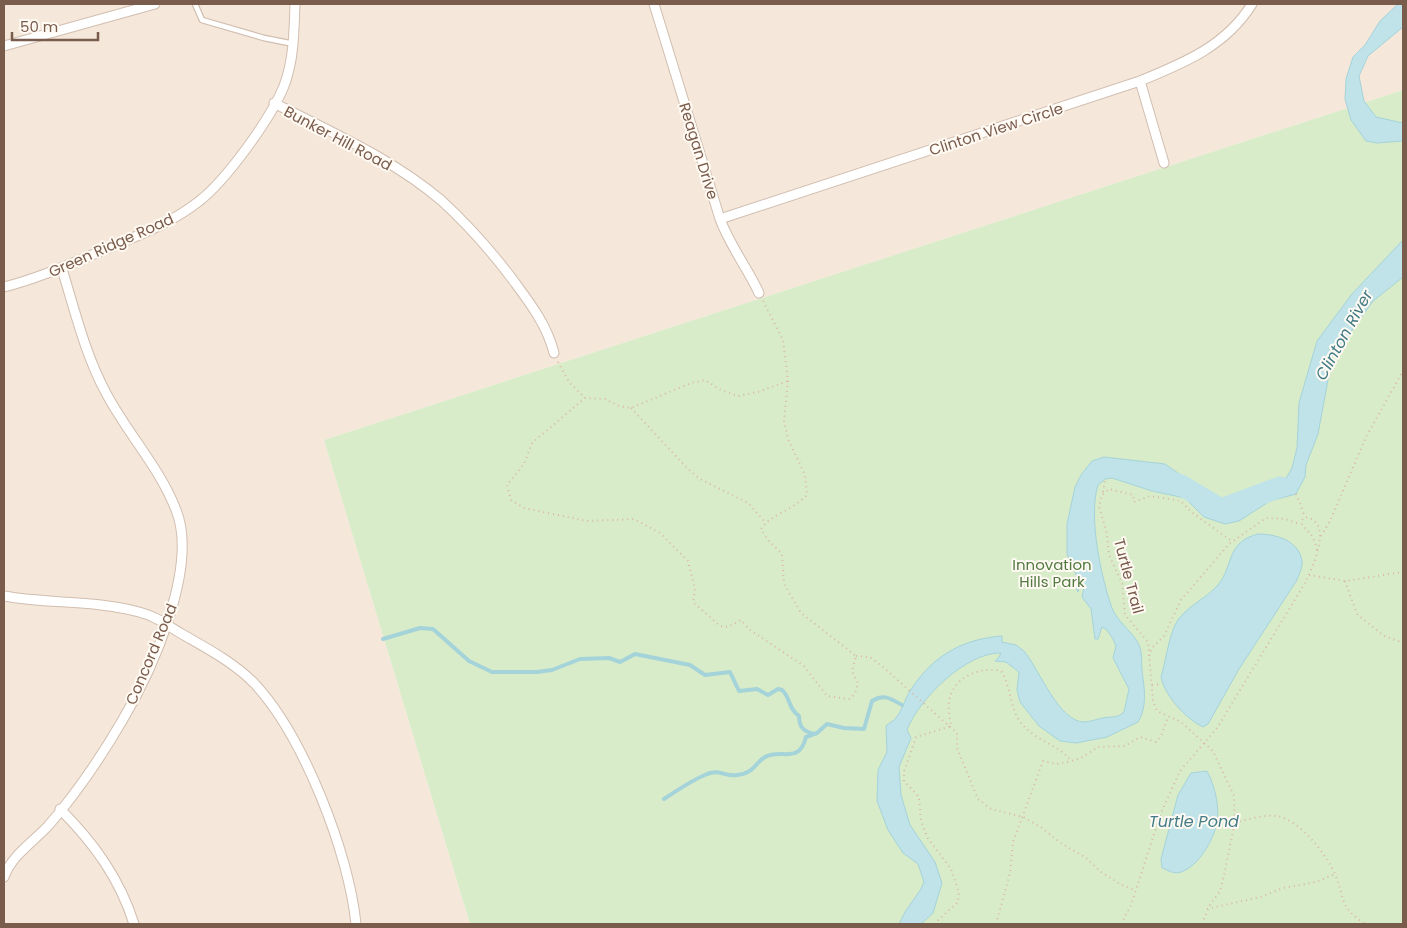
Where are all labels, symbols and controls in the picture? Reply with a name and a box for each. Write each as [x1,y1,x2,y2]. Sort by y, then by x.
scale bar [12,10,99,42]
text: 50 m [20,16,58,37]
street label: Clinton View Circle [926,97,1066,161]
street label: Reagan Drive [674,100,724,202]
street label: Bunker Hill Road [280,101,396,175]
street label: Green Ridge Road [45,208,177,282]
water label: Clinton River [1310,285,1379,384]
street label: Turtle Trail [1109,536,1149,616]
park label: Innovation Hills Park [1012,554,1092,592]
street label: Concord Road [120,600,182,708]
water label: Turtle Pond [1149,810,1239,833]

